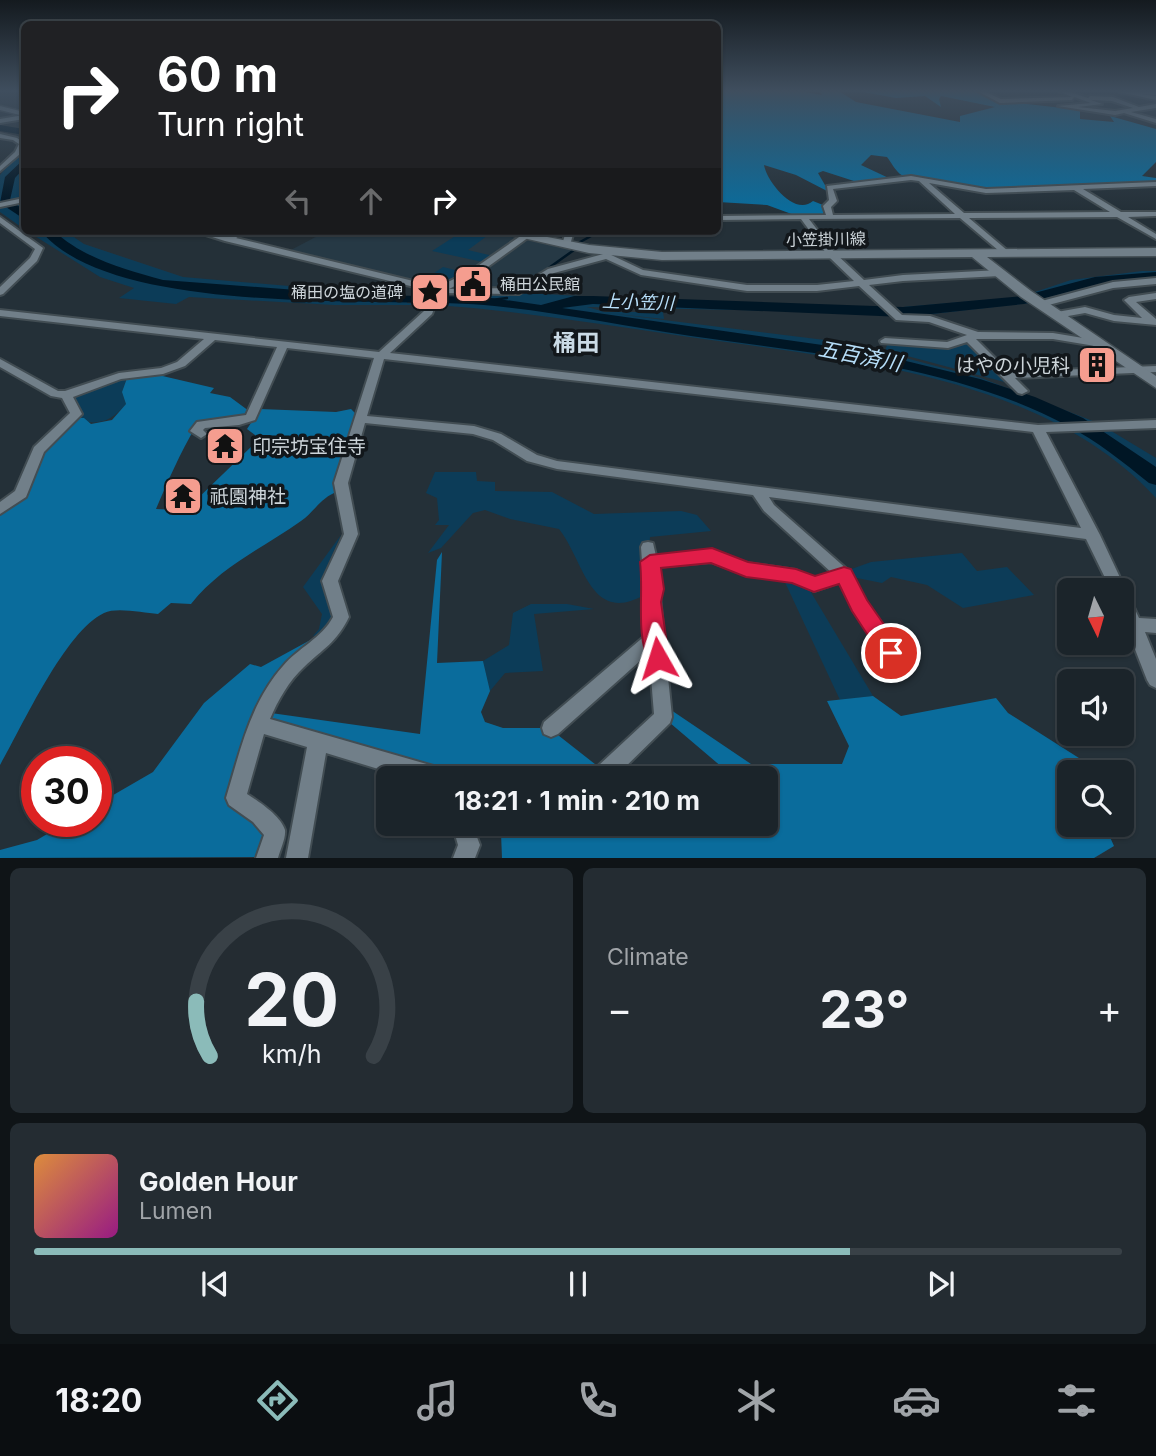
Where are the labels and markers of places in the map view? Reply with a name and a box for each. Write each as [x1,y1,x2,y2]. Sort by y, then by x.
public building icon: 桶田公民館 [452,263,494,305]
place icon: 桶田の塩の道碑 [409,271,451,313]
place label: 桶田公民館 [500,274,580,294]
place label: 桶田の塩の道碑 [291,282,403,302]
building icon: はやの小児科 [1076,344,1118,386]
place label: はやの小児科 [956,354,1070,377]
temple icon: 印宗坊宝住寺 [204,425,246,467]
place label: 印宗坊宝住寺 [252,435,366,458]
temple icon: 祇園神社 [162,475,204,517]
place label: 祇園神社 [210,485,286,508]
pin [861,623,921,683]

